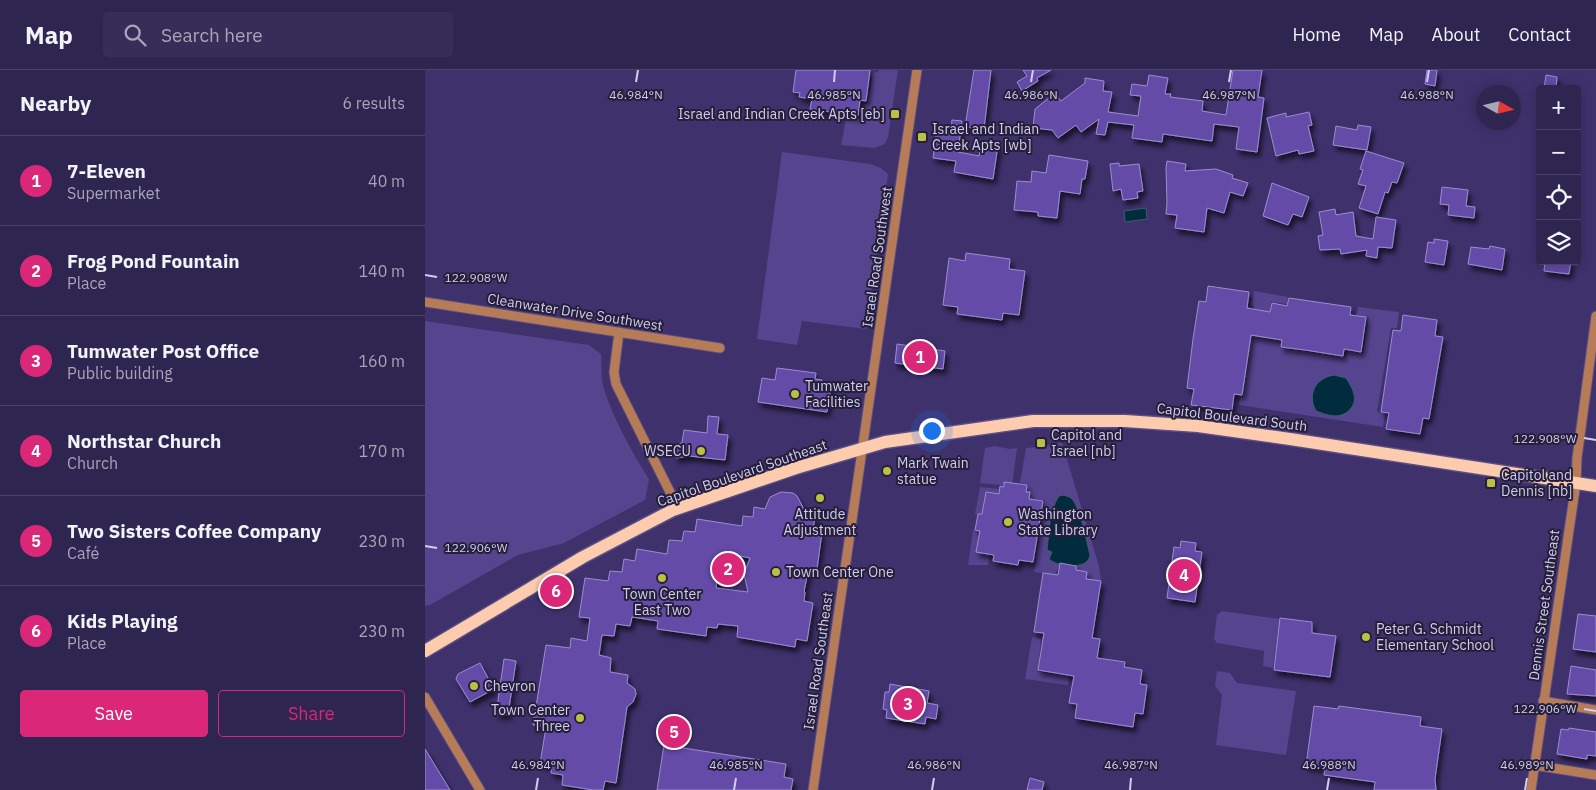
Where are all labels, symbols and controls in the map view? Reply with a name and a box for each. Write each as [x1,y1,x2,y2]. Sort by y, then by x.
search box [103,12,453,57]
text: Map [25,19,73,51]
icon: search [121,21,149,49]
text: Search here [161,23,263,47]
text: Home [1293,23,1341,46]
text: Map [1369,23,1404,46]
text: About [1432,23,1480,46]
text: Contact [1508,23,1571,46]
north arrow [1476,85,1521,130]
map controls [1536,85,1581,265]
button: + [1536,85,1581,130]
text: 46.984°N [609,87,663,102]
text: 46.985°N [807,87,861,102]
text: 46.986°N [1004,87,1058,102]
text: 46.987°N [1202,87,1256,102]
text: 46.988°N [1400,87,1454,102]
text: Nearby [20,89,91,117]
text: 6 results [342,93,405,113]
place label: Israel and Indian Creek Apts [eb] [678,105,885,123]
marker: Israel and Indian Creek Apts [eb] [889,108,901,120]
place label: Israel and Indian Creek Apts [wb] [932,120,1039,154]
button: − [1536,130,1581,175]
marker: Israel and Indian Creek Apts [wb] [916,131,928,143]
text: 7-Eleven [67,159,146,183]
text: 1 [31,171,41,191]
text: 40 m [368,171,405,191]
button: locate [1536,175,1581,220]
text: Supermarket [67,183,160,203]
street label: Israel Road Southwest [858,185,896,329]
button: layers [1536,220,1581,265]
text: Frog Pond Fountain [67,249,240,273]
text: 2 [31,261,41,281]
text: 140 m [358,261,405,281]
text: 122.908°W [445,270,508,285]
text: Place [67,273,106,293]
street label: Cleanwater Drive Southwest [486,289,664,335]
pin: 1 [904,338,936,376]
text: Tumwater Post Office [67,339,259,363]
text: 3 [31,351,41,371]
text: 160 m [358,351,405,371]
text: Public building [67,363,173,383]
place label: Tumwater Facilities [805,377,868,411]
marker: Tumwater Facilities [789,388,801,400]
street label: Capitol Boulevard South [1156,399,1308,435]
your location [919,418,945,444]
place label: Capitol and Israel [nb] [1051,426,1122,460]
text: Northstar Church [67,429,221,453]
text: 122.908°W [1514,431,1577,446]
street label: Capitol Boulevard Southeast [655,435,829,511]
marker: Capitol and Israel [nb] [1035,437,1047,449]
text: 4 [31,441,41,461]
text: 170 m [358,441,405,461]
place label: WSECU [644,442,691,460]
marker: WSECU [695,445,707,457]
text: Church [67,453,118,473]
place label: Mark Twain statue [897,454,969,488]
marker: Mark Twain statue [881,465,893,477]
place label: Capitol and Dennis [nb] [1501,466,1573,500]
marker: Capitol and Dennis [nb] [1485,477,1497,489]
marker: Attitude Adjustment [814,492,826,504]
place label: Attitude Adjustment [784,505,857,539]
place label: Washington State Library [1018,505,1098,539]
marker: Washington State Library [1002,516,1014,528]
text: Two Sisters Coffee Company [67,519,321,543]
street label: Dennis Street Southeast [1525,528,1563,681]
text: 5 [31,531,41,551]
text: 230 m [358,531,405,551]
text: 122.906°W [445,540,508,555]
text: Café [67,543,99,563]
pin: 2 [712,550,744,588]
pin: 4 [1168,556,1200,594]
place label: Town Center One [786,563,894,581]
marker: Town Center One [770,566,782,578]
pin: 6 [540,572,572,610]
marker: Town Center East Two [656,572,668,584]
place label: Town Center East Two [623,585,701,619]
street label: Israel Road Southeast [799,591,837,731]
text: Kids Playing [67,609,178,633]
place label: Peter G. Schmidt Elementary School [1376,620,1494,654]
text: 6 [31,621,41,641]
text: 230 m [358,621,405,641]
marker: Peter G. Schmidt Elementary School [1360,631,1372,643]
text: Place [67,633,106,653]
place label: Chevron [484,677,536,695]
marker: Chevron [468,680,480,692]
pin: 3 [892,685,924,723]
button: Save [20,690,208,737]
button: Share [218,690,405,737]
place label: Town Center Three [491,701,570,735]
text: 122.906°W [1514,701,1577,716]
marker: Town Center Three [574,712,586,724]
pin: 5 [658,713,690,751]
text: 46.984°N [511,757,565,772]
text: 46.985°N [709,757,763,772]
text: 46.986°N [907,757,961,772]
text: 46.987°N [1104,757,1158,772]
text: 46.988°N [1302,757,1356,772]
text: 46.989°N [1500,757,1554,772]

